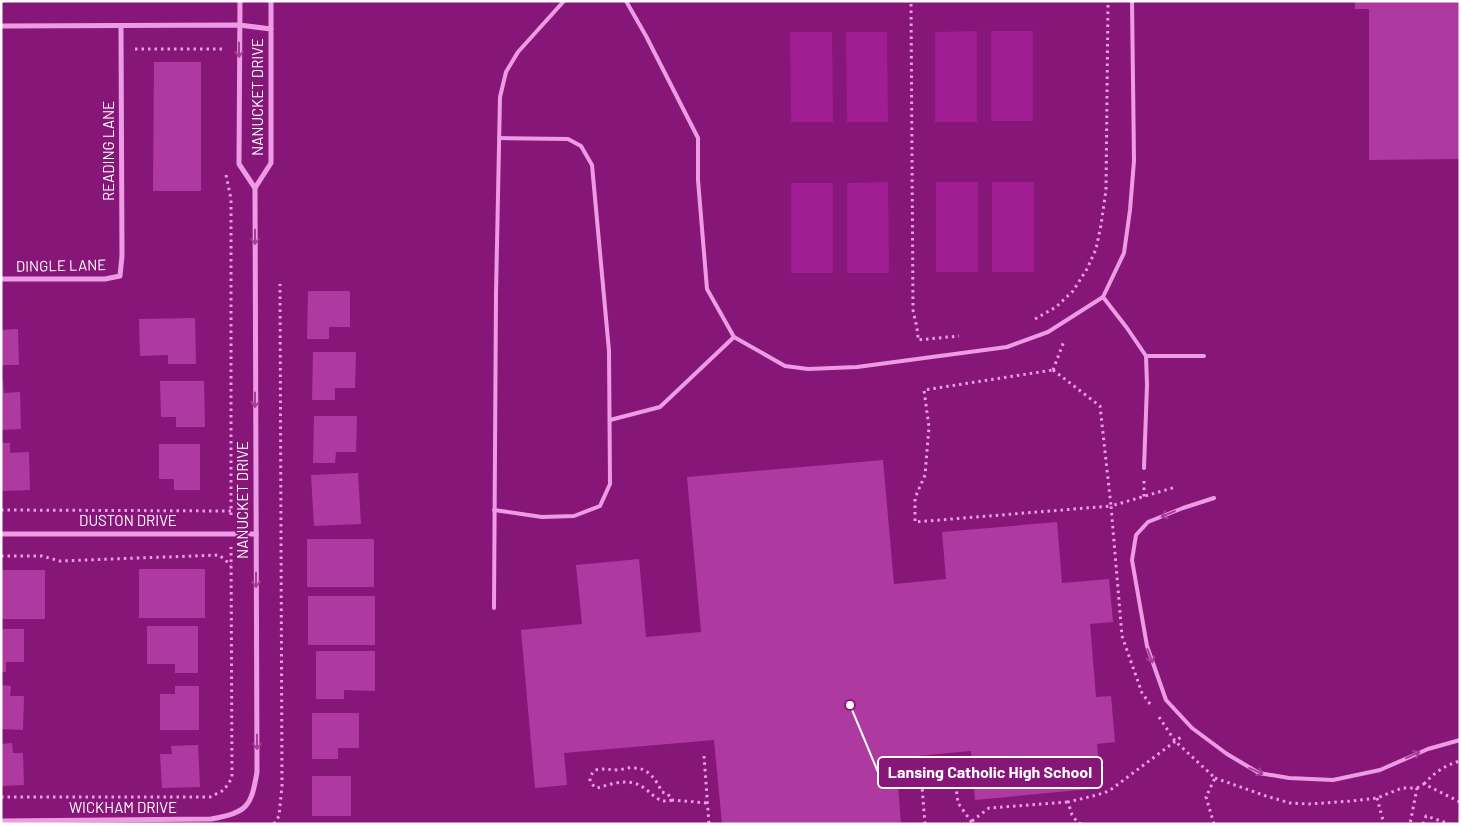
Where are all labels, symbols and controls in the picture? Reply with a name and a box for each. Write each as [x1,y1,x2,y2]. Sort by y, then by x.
street label: NANUCKET DRIVE [248,38,266,156]
one-way arrow [234,42,244,58]
street label: READING LANE [99,101,117,201]
one-way arrow [250,228,260,245]
street label: DINGLE LANE [16,255,106,275]
one-way arrow [250,391,260,407]
street label: NANUCKET DRIVE [233,441,251,559]
one-way arrow [1161,509,1176,519]
street label: DUSTON DRIVE [79,511,177,529]
one-way arrow [251,571,261,587]
one-way arrow [1146,648,1155,663]
one-way arrow [252,734,262,750]
one-way arrow [1405,750,1420,760]
callout: Lansing Catholic High School [878,757,1102,788]
text: Lansing Catholic High School [888,762,1092,781]
one-way arrow [1248,766,1263,776]
street label: WICKHAM DRIVE [69,798,177,816]

